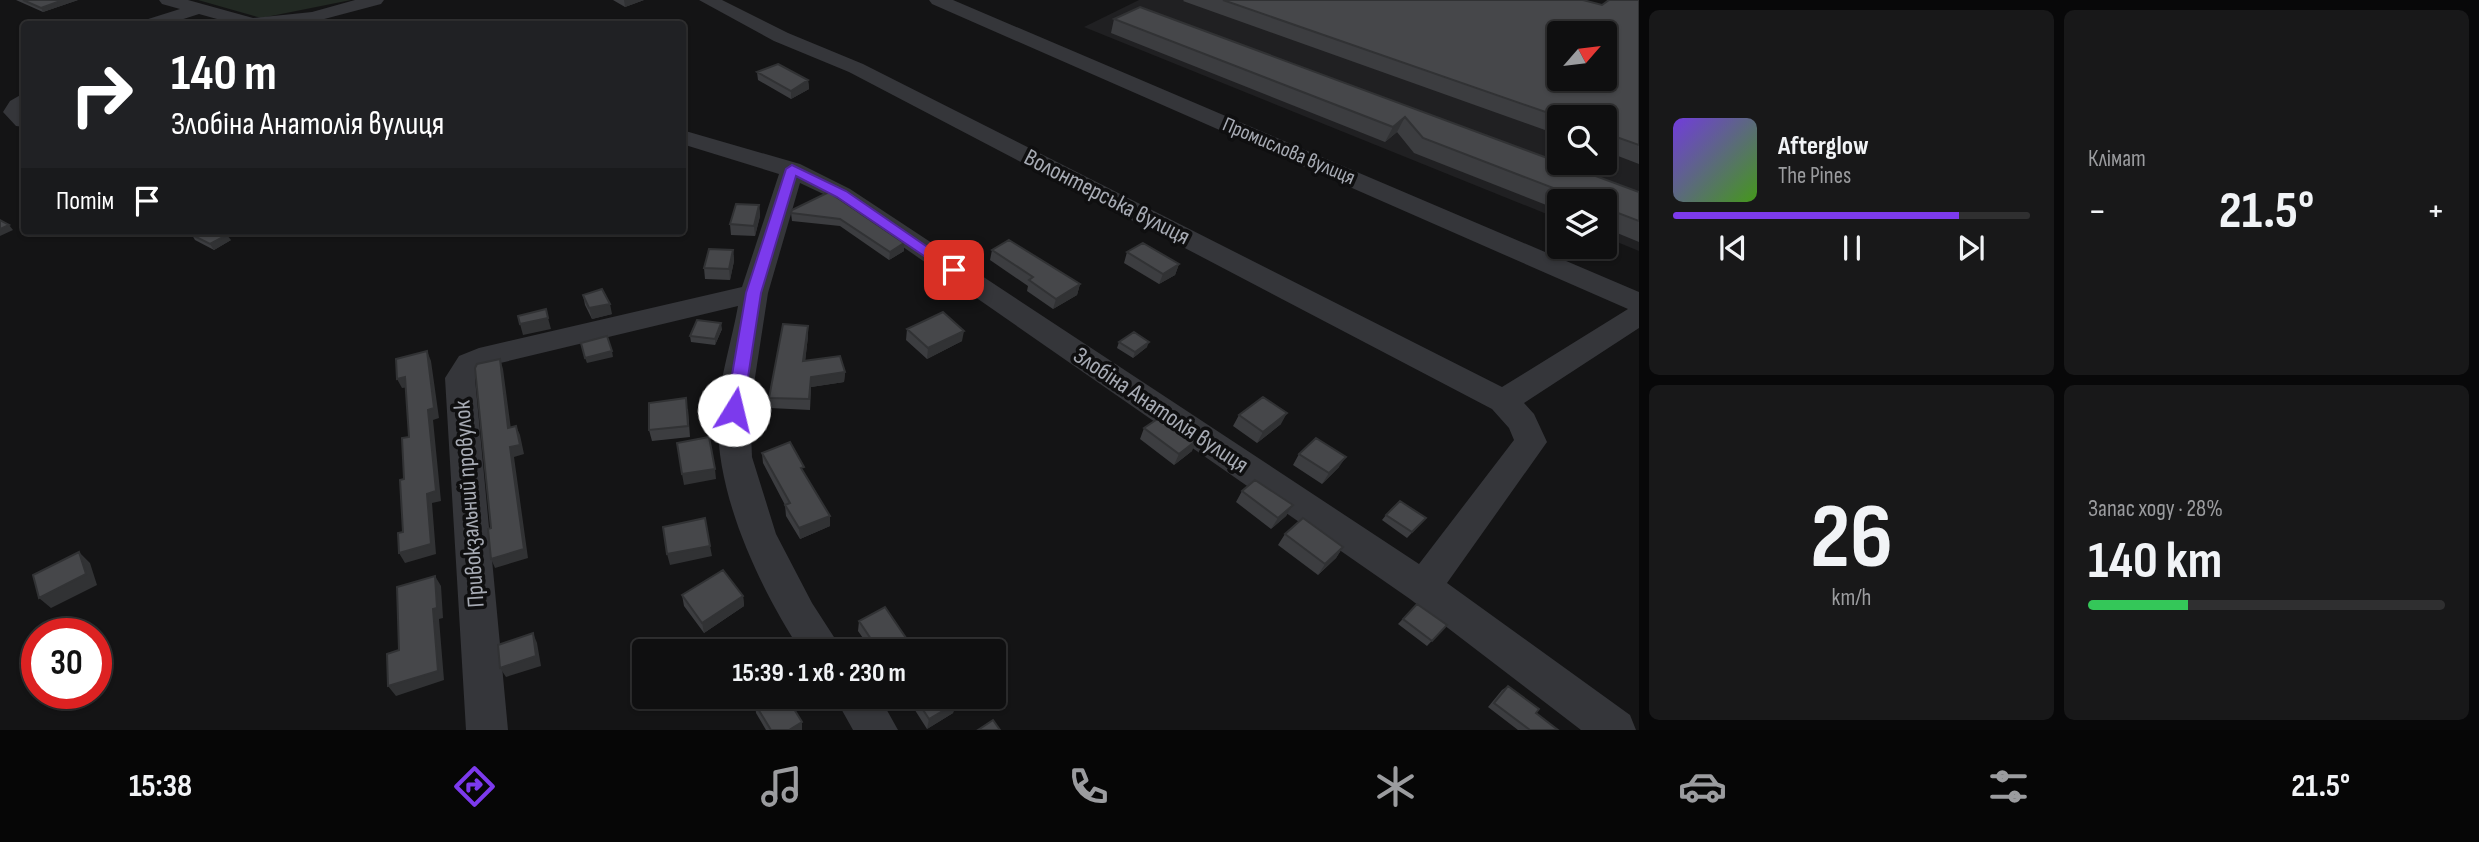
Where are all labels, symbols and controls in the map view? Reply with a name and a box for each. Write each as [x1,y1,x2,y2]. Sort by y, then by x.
north arrow [1547,21,1617,91]
map controls [1547,21,1617,259]
text: 140 m [171,45,277,104]
icon: right [56,49,147,140]
text: Злобіна Анатолія вулиця [171,105,444,144]
button: search [1547,105,1617,175]
street label: Промислова вулиця [1219,112,1359,190]
text: Afterglow [1778,131,1869,162]
street label: Волонтерська вулиця [1019,143,1195,251]
text: Клімат [2088,145,2146,173]
text: The Pines [1778,162,1851,190]
text: 21.5° [2219,180,2314,243]
icon: arrive [128,182,166,220]
text: Потім [56,186,114,217]
button: layers [1547,189,1617,259]
text: − [2088,189,2107,234]
text: + [2426,189,2445,234]
icon: previous [1714,229,1752,267]
icon: pause [1833,229,1871,267]
icon: next [1952,229,1990,267]
pin [924,240,984,300]
icon: arrive [935,251,973,289]
street label: Злобіна Анатолія вулиця [1068,341,1254,479]
position arrow [697,373,771,447]
street label: Привокзальний провулок [447,399,491,608]
text: 26 [1810,484,1893,593]
text: Запас ходу · 28% [2088,495,2223,523]
text: 140 km [2088,530,2222,593]
text: km/h [1832,584,1871,612]
speed limit sign: 30 [21,618,112,709]
text: 15:39 · 1 хв · 230 m [732,658,906,689]
icon: directions [450,762,499,811]
icon: music [757,762,806,811]
icon: phone [1064,762,1113,811]
icon: climate [1371,762,1420,811]
icon: car [1678,762,1727,811]
icon: filters [1984,762,2033,811]
text: 15:38 [129,767,192,806]
text: 21.5° [2291,767,2350,806]

